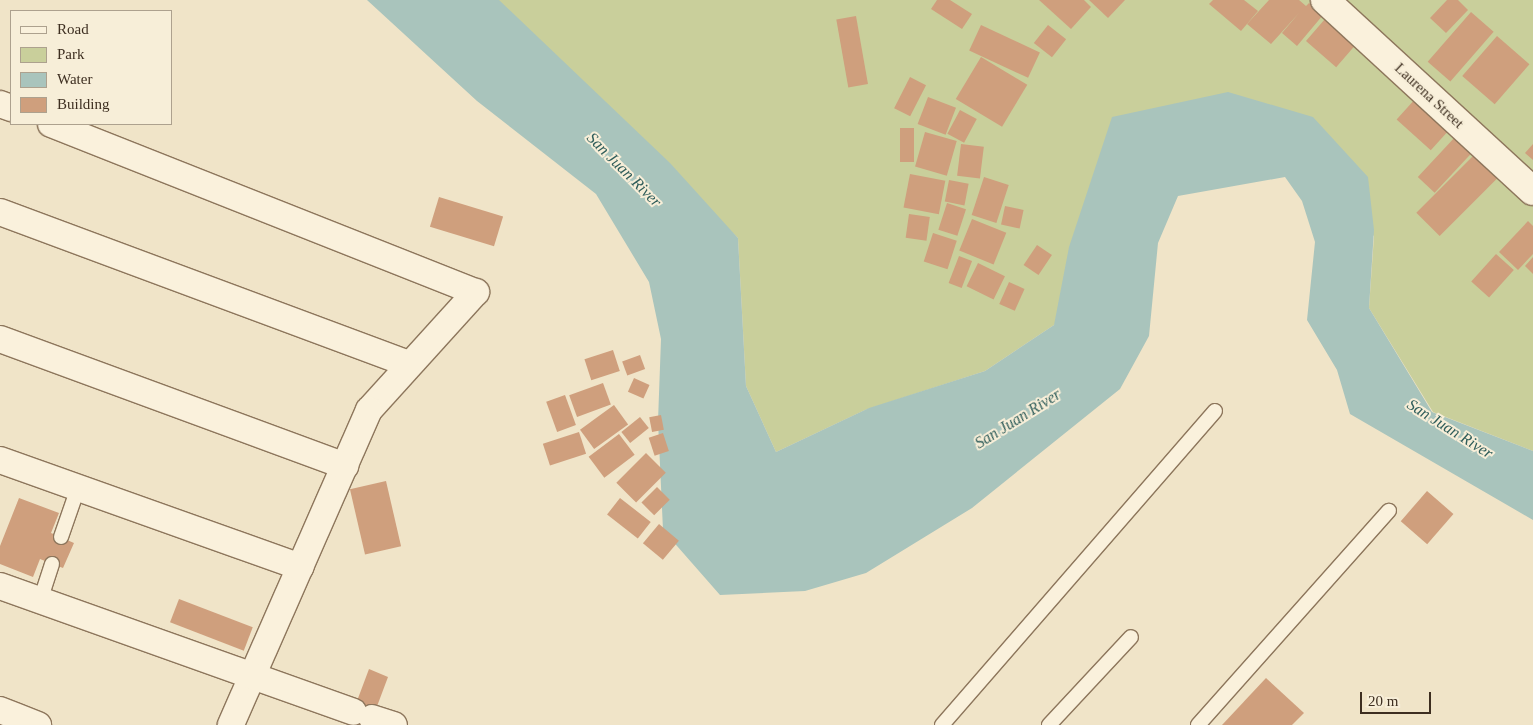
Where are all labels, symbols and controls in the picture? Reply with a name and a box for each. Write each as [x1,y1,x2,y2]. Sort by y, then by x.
legend [10,10,172,125]
text: Road [57,21,89,37]
text: Park [57,46,85,62]
street label: Laurena Street [1391,59,1467,133]
text: Water [57,71,92,87]
text: Building [57,96,110,112]
water label: San Juan River [583,129,665,211]
water label: San Juan River [971,385,1065,453]
water label: San Juan River [1403,395,1497,463]
scale bar [1363,682,1434,714]
text: 20 m [1368,693,1398,709]

